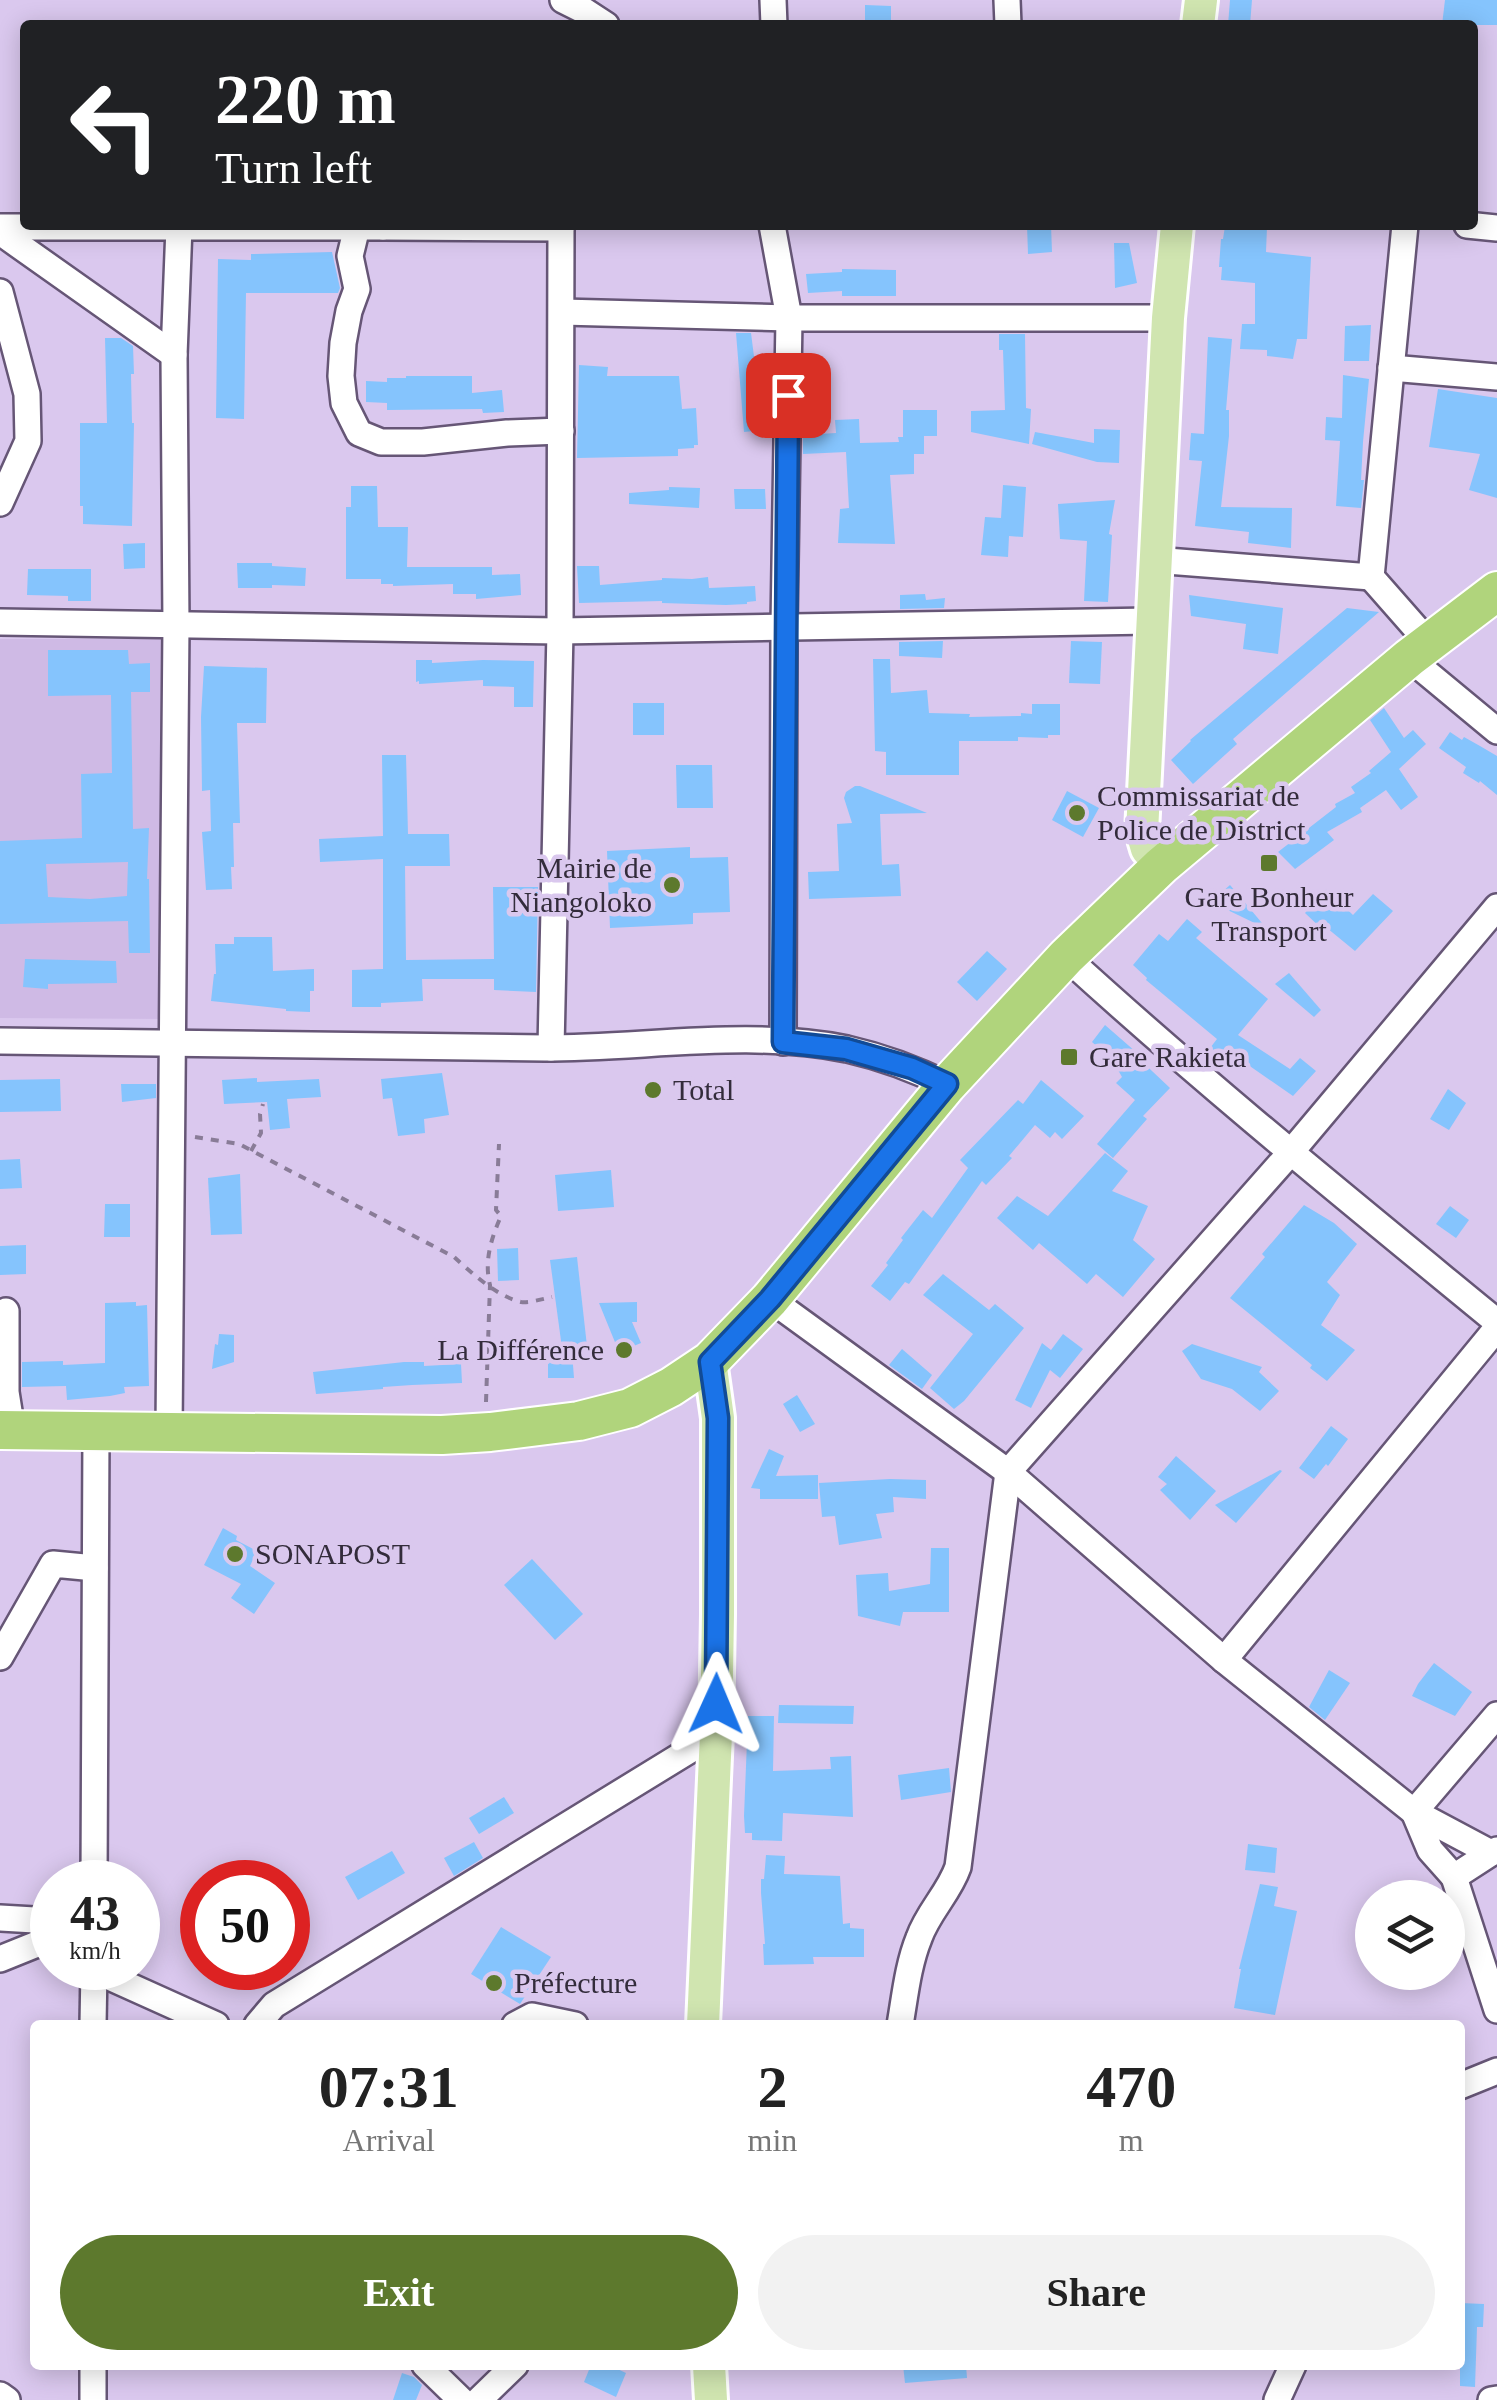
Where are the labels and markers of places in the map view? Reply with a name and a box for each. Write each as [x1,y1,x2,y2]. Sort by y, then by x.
pin [746,353,831,438]
place label: Commissariat de Police de District [1097,779,1306,846]
marker: Commissariat de Police de District [1066,802,1088,824]
place label: Mairie de Niangoloko [510,851,652,918]
marker: Gare Bonheur Transport [1258,852,1280,874]
marker: Mairie de Niangoloko [661,874,683,896]
place label: Gare Bonheur Transport [1184,880,1354,947]
place label: Gare Rakieta [1089,1040,1246,1073]
marker: Gare Rakieta [1058,1046,1080,1068]
place label: Total [673,1073,734,1106]
marker: Total [642,1079,664,1101]
place label: La Différence [437,1333,604,1366]
marker: La Différence [613,1339,635,1361]
place label: SONAPOST [255,1537,410,1570]
marker: SONAPOST [224,1543,246,1565]
place label: Préfecture [514,1966,637,1999]
marker: Préfecture [483,1972,505,1994]

